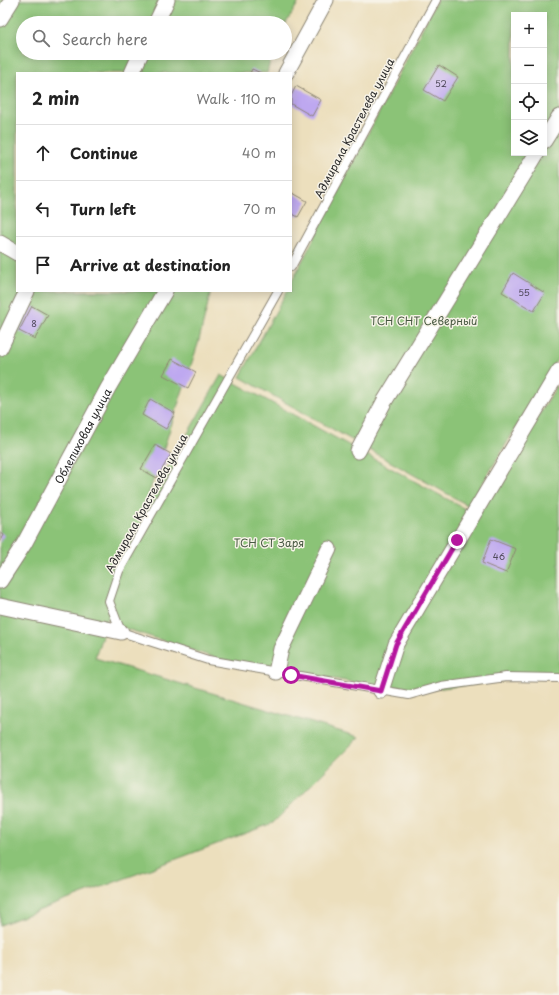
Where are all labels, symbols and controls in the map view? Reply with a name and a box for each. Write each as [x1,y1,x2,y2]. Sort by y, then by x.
map controls [511,12,547,156]
button: + [511,12,547,48]
search box [16,16,292,60]
icon: search [30,27,52,49]
text: Search here [62,27,148,50]
button: − [511,48,547,84]
street label: Адмирала Крастелева улица [310,55,398,201]
house number: 52 [435,76,447,90]
button: locate [511,84,547,120]
text: 2 min [32,85,79,111]
text: Walk · 110 m [197,89,276,108]
button: layers [511,120,547,156]
text: Continue [70,141,138,164]
icon: ahead [32,142,54,164]
text: 40 m [242,143,276,162]
text: Turn left [70,197,136,220]
icon: left [32,198,54,220]
text: 70 m [243,199,276,218]
text: Arrive at destination [70,253,231,276]
icon: arrive [32,254,54,276]
house number: 55 [518,285,530,299]
park label: ТСН СНТ Северный [371,312,477,329]
house number: 8 [31,316,37,330]
street label: Облепиховая улица [50,385,115,487]
street label: Адмирала Крастелева улица [101,430,191,576]
route end [448,531,466,549]
park label: ТСН СТ Заря [234,534,304,551]
house number: 46 [493,549,505,563]
route start [282,666,300,684]

